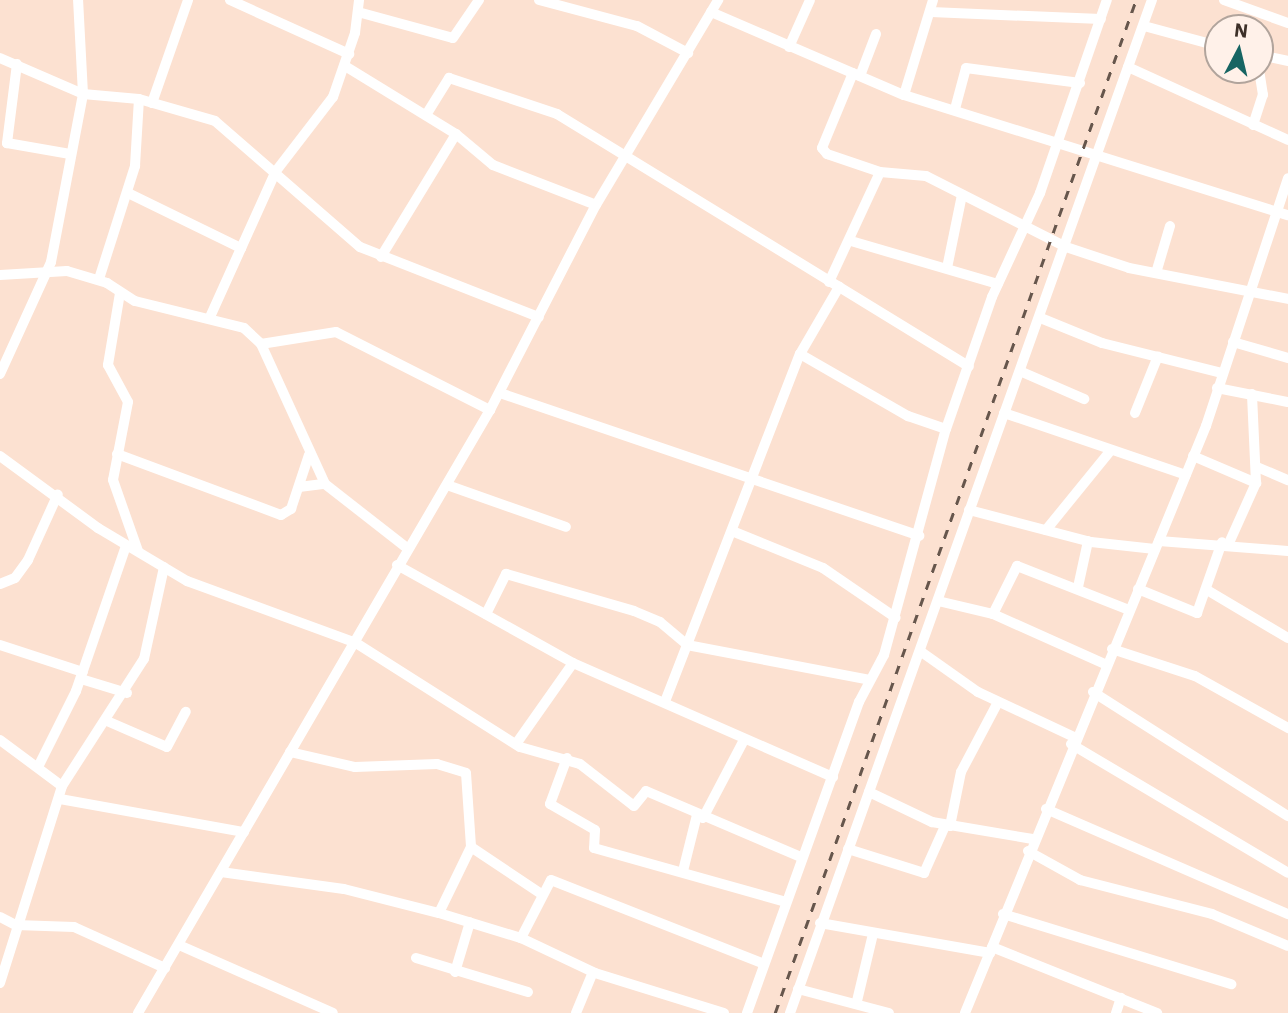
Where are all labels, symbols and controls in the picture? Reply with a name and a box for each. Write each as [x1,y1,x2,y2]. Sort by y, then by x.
north arrow [1204,14,1274,84]
text: N [1233,17,1250,43]

